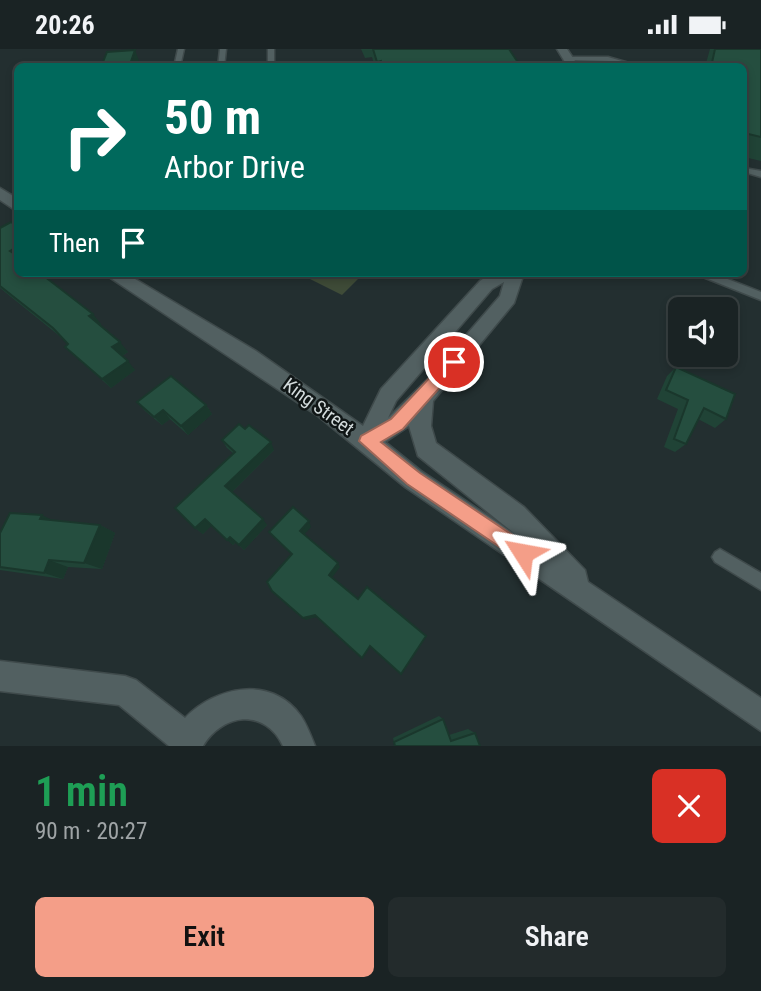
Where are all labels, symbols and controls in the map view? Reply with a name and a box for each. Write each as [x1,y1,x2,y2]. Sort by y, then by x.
text: 20:26 [35,10,95,40]
text: 50 m [164,89,261,146]
icon: right [49,91,140,182]
text: Arbor Drive [164,148,305,186]
icon: arrive [114,224,152,262]
text: Then [49,228,100,258]
map controls [668,297,738,367]
button: sound [668,297,738,367]
pin [424,332,484,392]
icon: arrive [435,343,473,381]
street label: King Street [279,373,359,440]
position arrow [486,516,560,590]
text: 1 min [35,767,128,816]
button: close [652,769,726,843]
text: 90 m · 20:27 [35,818,147,845]
button: Exit [35,897,374,977]
button: Share [388,897,726,977]

